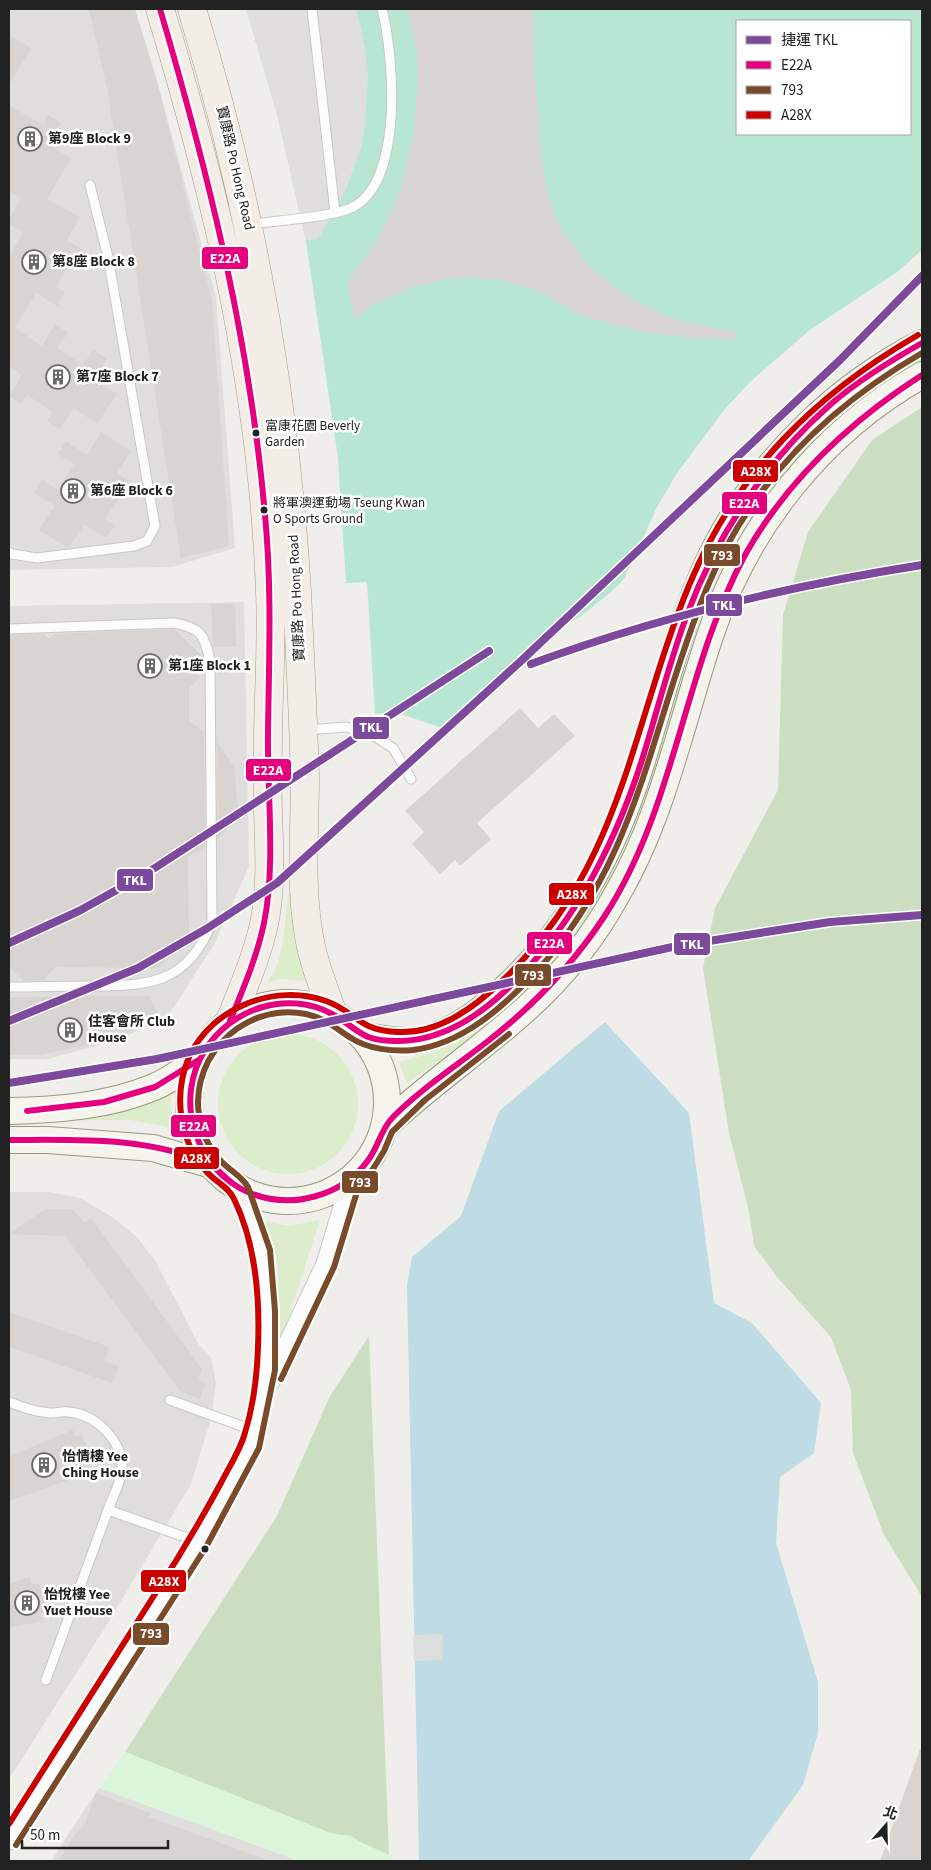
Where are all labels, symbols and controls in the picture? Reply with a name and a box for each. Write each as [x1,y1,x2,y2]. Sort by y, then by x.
legend [736,20,911,135]
text: 捷運 TKL [781,30,838,51]
text: E22A [781,55,813,76]
text: 793 [781,80,803,101]
street label: 寶康路 Po Hong Road [211,104,259,232]
text: A28X [781,105,812,126]
building icon: 第9座 Block 9 [17,126,43,152]
place label: 第9座 Block 9 [48,129,131,149]
line badge: E22A [201,246,249,270]
building icon: 第8座 Block 8 [21,249,47,275]
text: E22A [210,249,241,269]
place label: 第8座 Block 8 [52,252,135,272]
building icon: 第7座 Block 7 [45,364,71,390]
place label: 第7座 Block 7 [76,367,159,387]
place label: 富康花園 Beverly Garden [265,417,360,451]
marker: 富康花園 Beverly Garden [251,428,261,438]
line badge: A28X [732,459,779,483]
text: A28X [740,462,771,482]
building icon: 第6座 Block 6 [60,478,86,504]
place label: 第6座 Block 6 [90,481,173,501]
line badge: E22A [721,491,768,515]
place label: 將軍澳運動場 Tseung Kwan O Sports Ground [273,494,425,528]
text: E22A [729,494,760,514]
marker: 將軍澳運動場 Tseung Kwan O Sports Ground [259,505,269,515]
street label: 寶康路 Po Hong Road [284,534,310,662]
line badge: 793 [703,543,741,567]
text: 793 [711,546,733,566]
line badge: TKL [705,593,743,617]
text: TKL [712,596,736,616]
building icon: 第1座 Block 1 [137,653,163,679]
place label: 第1座 Block 1 [168,656,251,676]
line badge: TKL [352,716,390,740]
text: TKL [359,718,383,738]
line badge: E22A [245,758,292,782]
text: E22A [253,761,284,781]
line badge: TKL [116,868,154,892]
text: TKL [123,871,147,891]
line badge: A28X [548,882,595,906]
text: A28X [556,885,587,905]
line badge: E22A [526,931,573,955]
line badge: TKL [673,932,711,956]
text: E22A [534,934,565,954]
text: TKL [680,935,704,955]
line badge: 793 [514,963,552,987]
text: 793 [522,966,544,986]
place label: 住客會所 Club House [88,1012,175,1048]
building icon: 住客會所 Club House [57,1017,83,1043]
line badge: E22A [170,1114,217,1138]
text: E22A [179,1117,210,1137]
line badge: A28X [173,1146,220,1170]
text: A28X [180,1149,211,1169]
line badge: 793 [341,1170,379,1194]
text: 793 [349,1173,371,1193]
place label: 怡情樓 Yee Ching House [62,1447,139,1483]
building icon: 怡情樓 Yee Ching House [31,1452,57,1478]
unlabelled marker [200,1544,210,1554]
line badge: A28X [140,1569,187,1593]
text: A28X [148,1572,179,1592]
place label: 怡悅樓 Yee Yuet House [43,1585,113,1621]
building icon: 怡悅樓 Yee Yuet House [14,1590,40,1616]
line badge: 793 [132,1622,170,1646]
text: 793 [140,1624,162,1644]
north arrow [861,1800,911,1850]
text: 北 [880,1802,900,1826]
scale bar [22,1818,169,1850]
text: 50 m [30,1825,60,1846]

